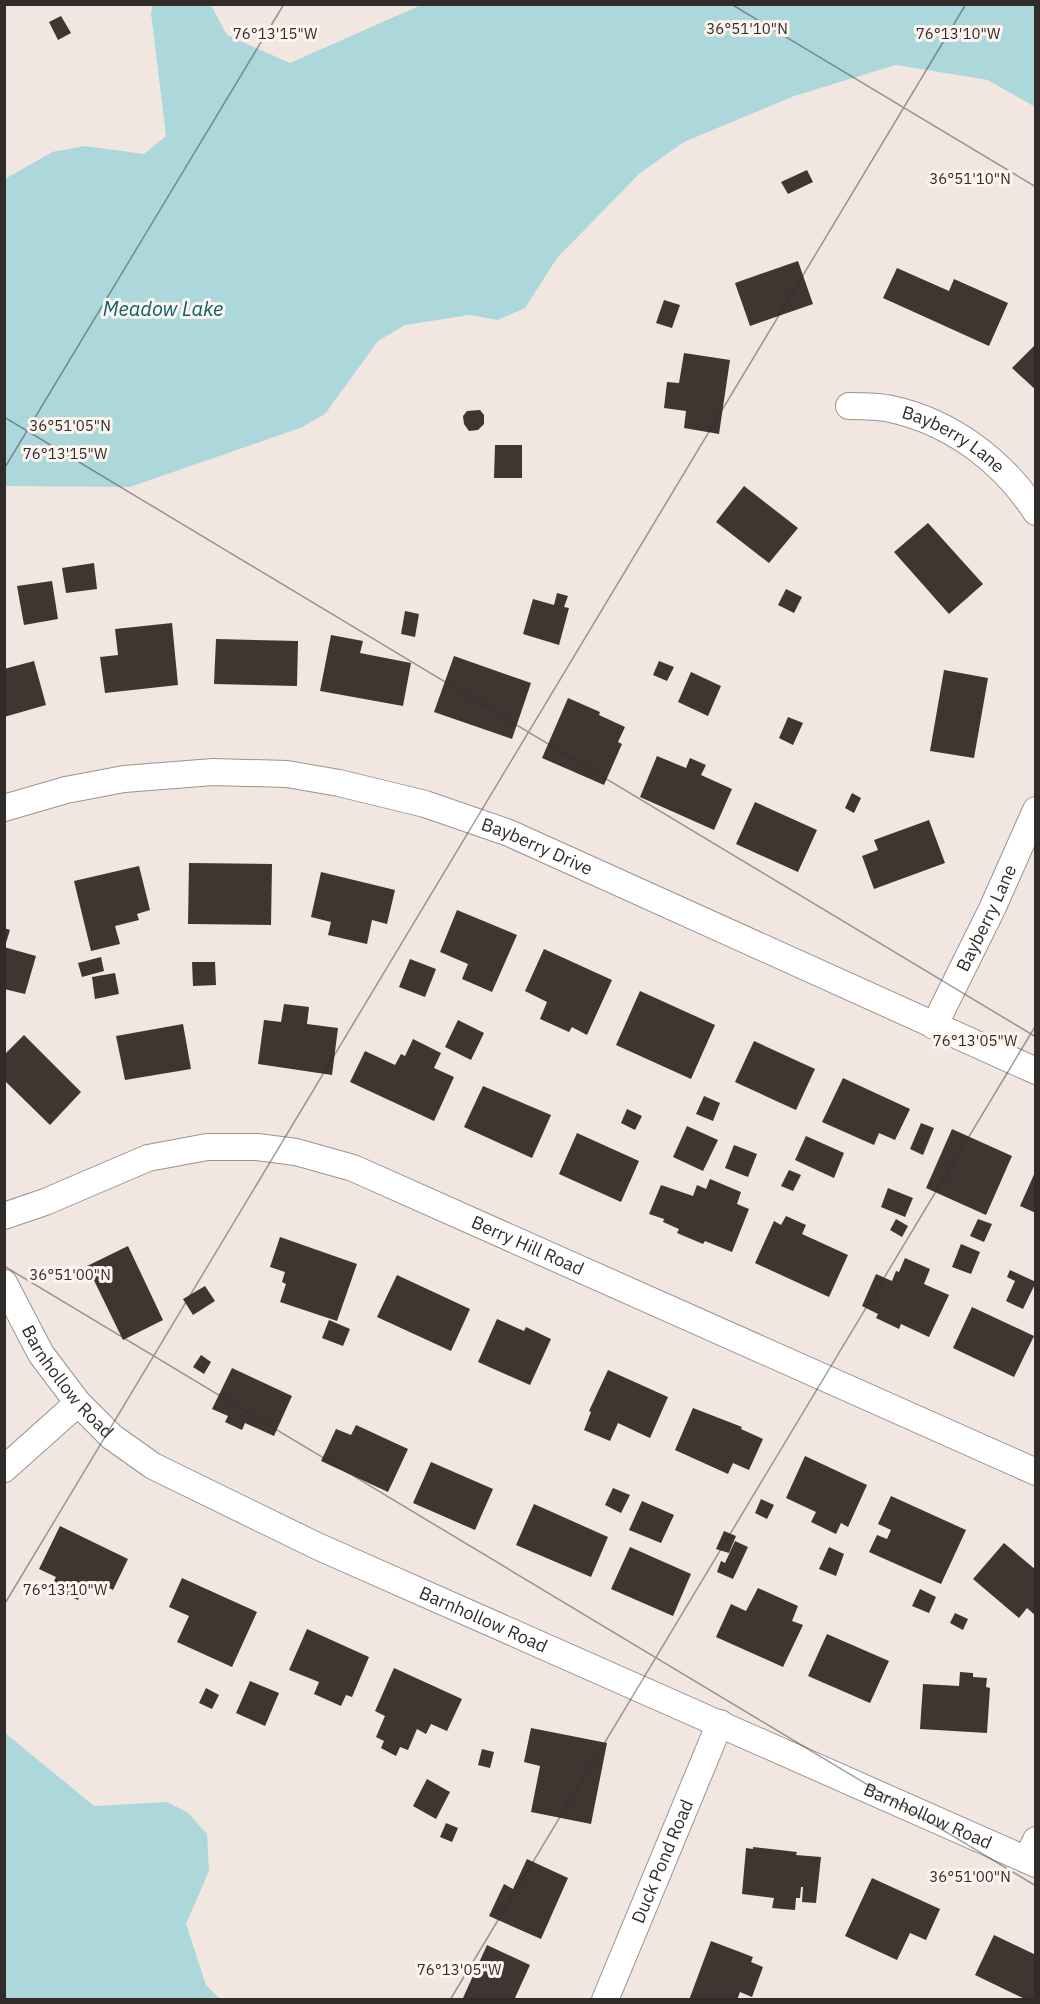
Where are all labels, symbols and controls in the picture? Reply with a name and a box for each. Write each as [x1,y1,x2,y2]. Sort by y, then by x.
text: 36°51'10"N [706,19,788,38]
text: 76°13'15"W [233,24,318,43]
text: 76°13'10"W [916,24,1001,43]
text: 36°51'10"N [929,169,1011,188]
water label: Meadow Lake [103,295,223,322]
street label: Bayberry Lane [899,400,1010,478]
text: 36°51'05"N [29,416,111,435]
text: 76°13'15"W [23,444,108,463]
street label: Bayberry Drive [478,812,596,880]
street label: Bayberry Lane [951,861,1021,975]
text: 76°13'05"W [933,1031,1018,1050]
street label: Berry Hill Road [468,1210,588,1280]
text: 36°51'00"N [29,1265,111,1284]
street label: Barnhollow Road [17,1321,119,1443]
text: 76°13'10"W [23,1580,108,1599]
street label: Barnhollow Road [416,1581,551,1657]
street label: Barnhollow Road [860,1777,996,1854]
street label: Duck Pond Road [626,1796,698,1927]
text: 36°51'00"N [929,1867,1011,1886]
text: 76°13'05"W [417,1960,502,1979]

